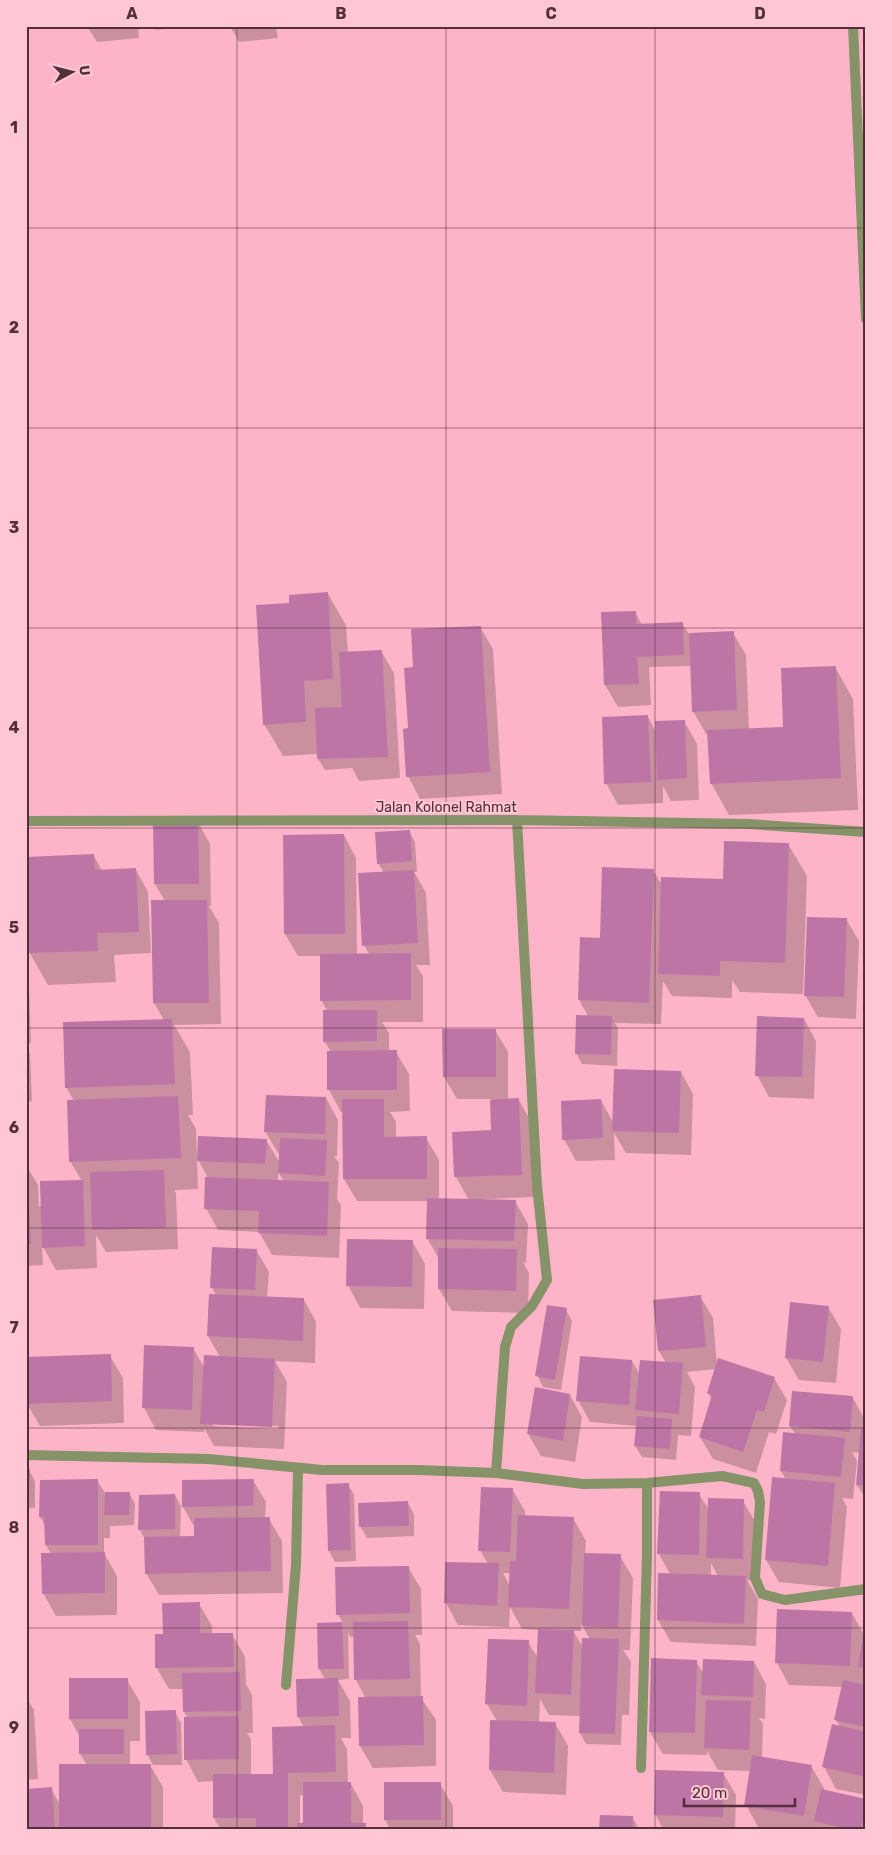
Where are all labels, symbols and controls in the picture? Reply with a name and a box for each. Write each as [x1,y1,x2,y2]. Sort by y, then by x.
text: A [126,4,138,23]
text: B [335,4,347,23]
text: C [545,4,557,23]
text: D [754,4,766,23]
north arrow [48,48,98,98]
text: U [75,64,93,77]
text: 1 [10,118,18,137]
text: 2 [9,318,19,337]
text: 3 [9,518,19,537]
text: 4 [9,718,20,737]
street label: Jalan Kolonel Rahmat [375,799,517,816]
text: 5 [9,918,19,937]
text: 6 [9,1118,19,1137]
text: 7 [9,1318,19,1337]
text: 8 [9,1518,20,1537]
text: 9 [9,1718,19,1737]
scale bar [684,1775,796,1807]
text: 20 m [692,1784,727,1802]

